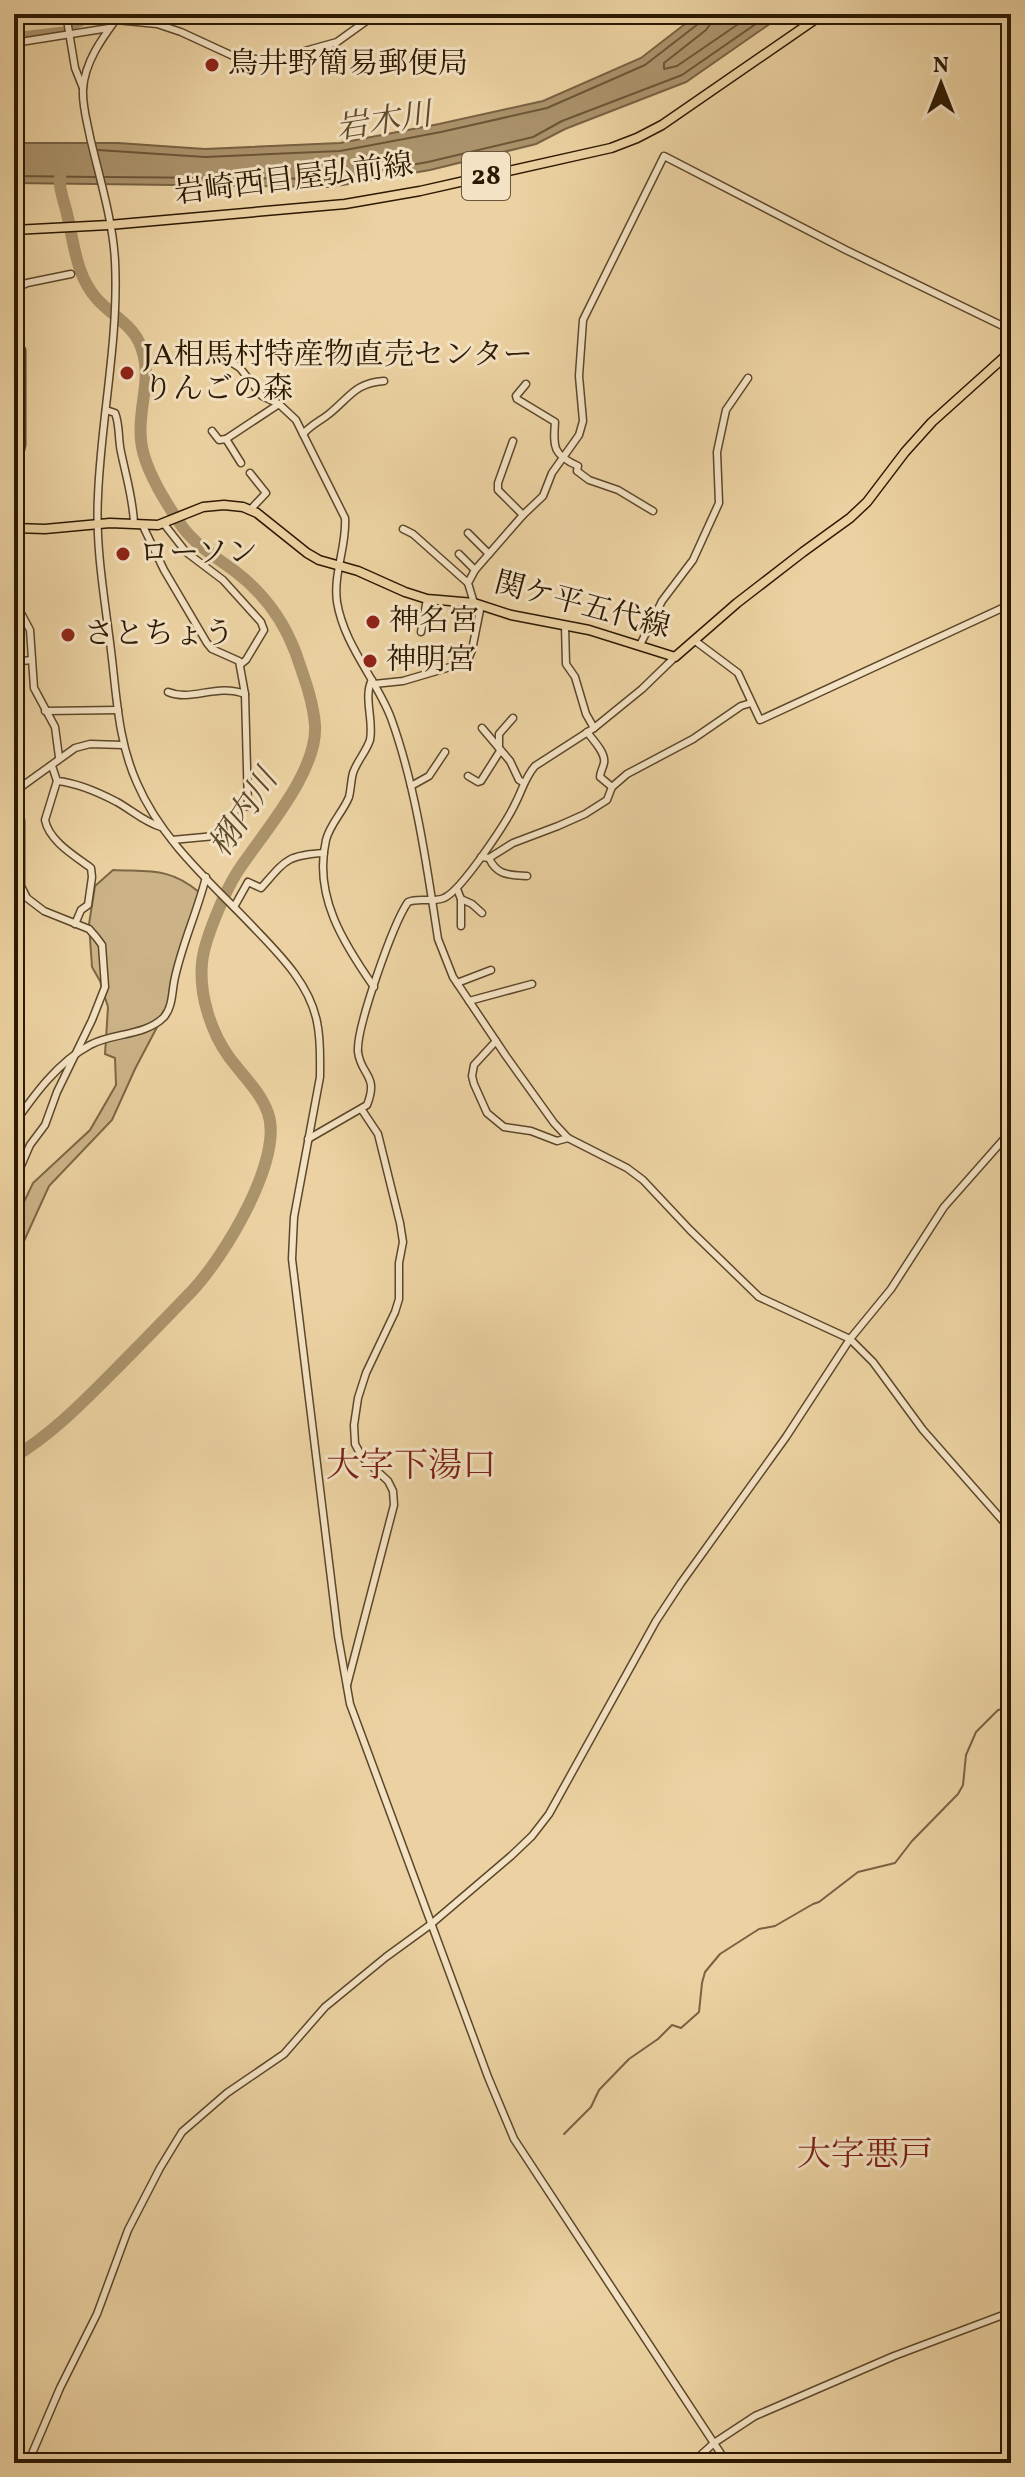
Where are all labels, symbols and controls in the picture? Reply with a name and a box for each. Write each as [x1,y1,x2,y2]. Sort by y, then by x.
place label: 鳥井野簡易郵便局 [228,44,468,86]
north arrow [901,44,981,124]
text: N [933,51,949,82]
marker: 鳥井野簡易郵便局 [203,56,221,74]
water label: 岩木川 [333,93,438,152]
street label: 岩崎西目屋弘前線 [172,145,416,215]
road number: 28 [462,152,510,200]
place label: JA相馬村特産物直売センター りんごの森 [143,335,533,411]
marker: JA相馬村特産物直売センター りんごの森 [118,364,136,382]
place label: ローソン [139,533,258,575]
marker: ローソン [114,545,132,563]
street label: 関ケ平五代線 [490,562,674,650]
place label: 神名宮 [389,601,479,643]
marker: 神名宮 [364,613,382,631]
place label: さとちょう [84,614,234,656]
marker: さとちょう [59,626,77,644]
place label: 神明宮 [386,640,476,682]
marker: 神明宮 [361,652,379,670]
water label: 栩内川 [200,759,291,866]
district label: 大字下湯口 [326,1444,496,1491]
district label: 大字悪戸 [797,2133,933,2180]

